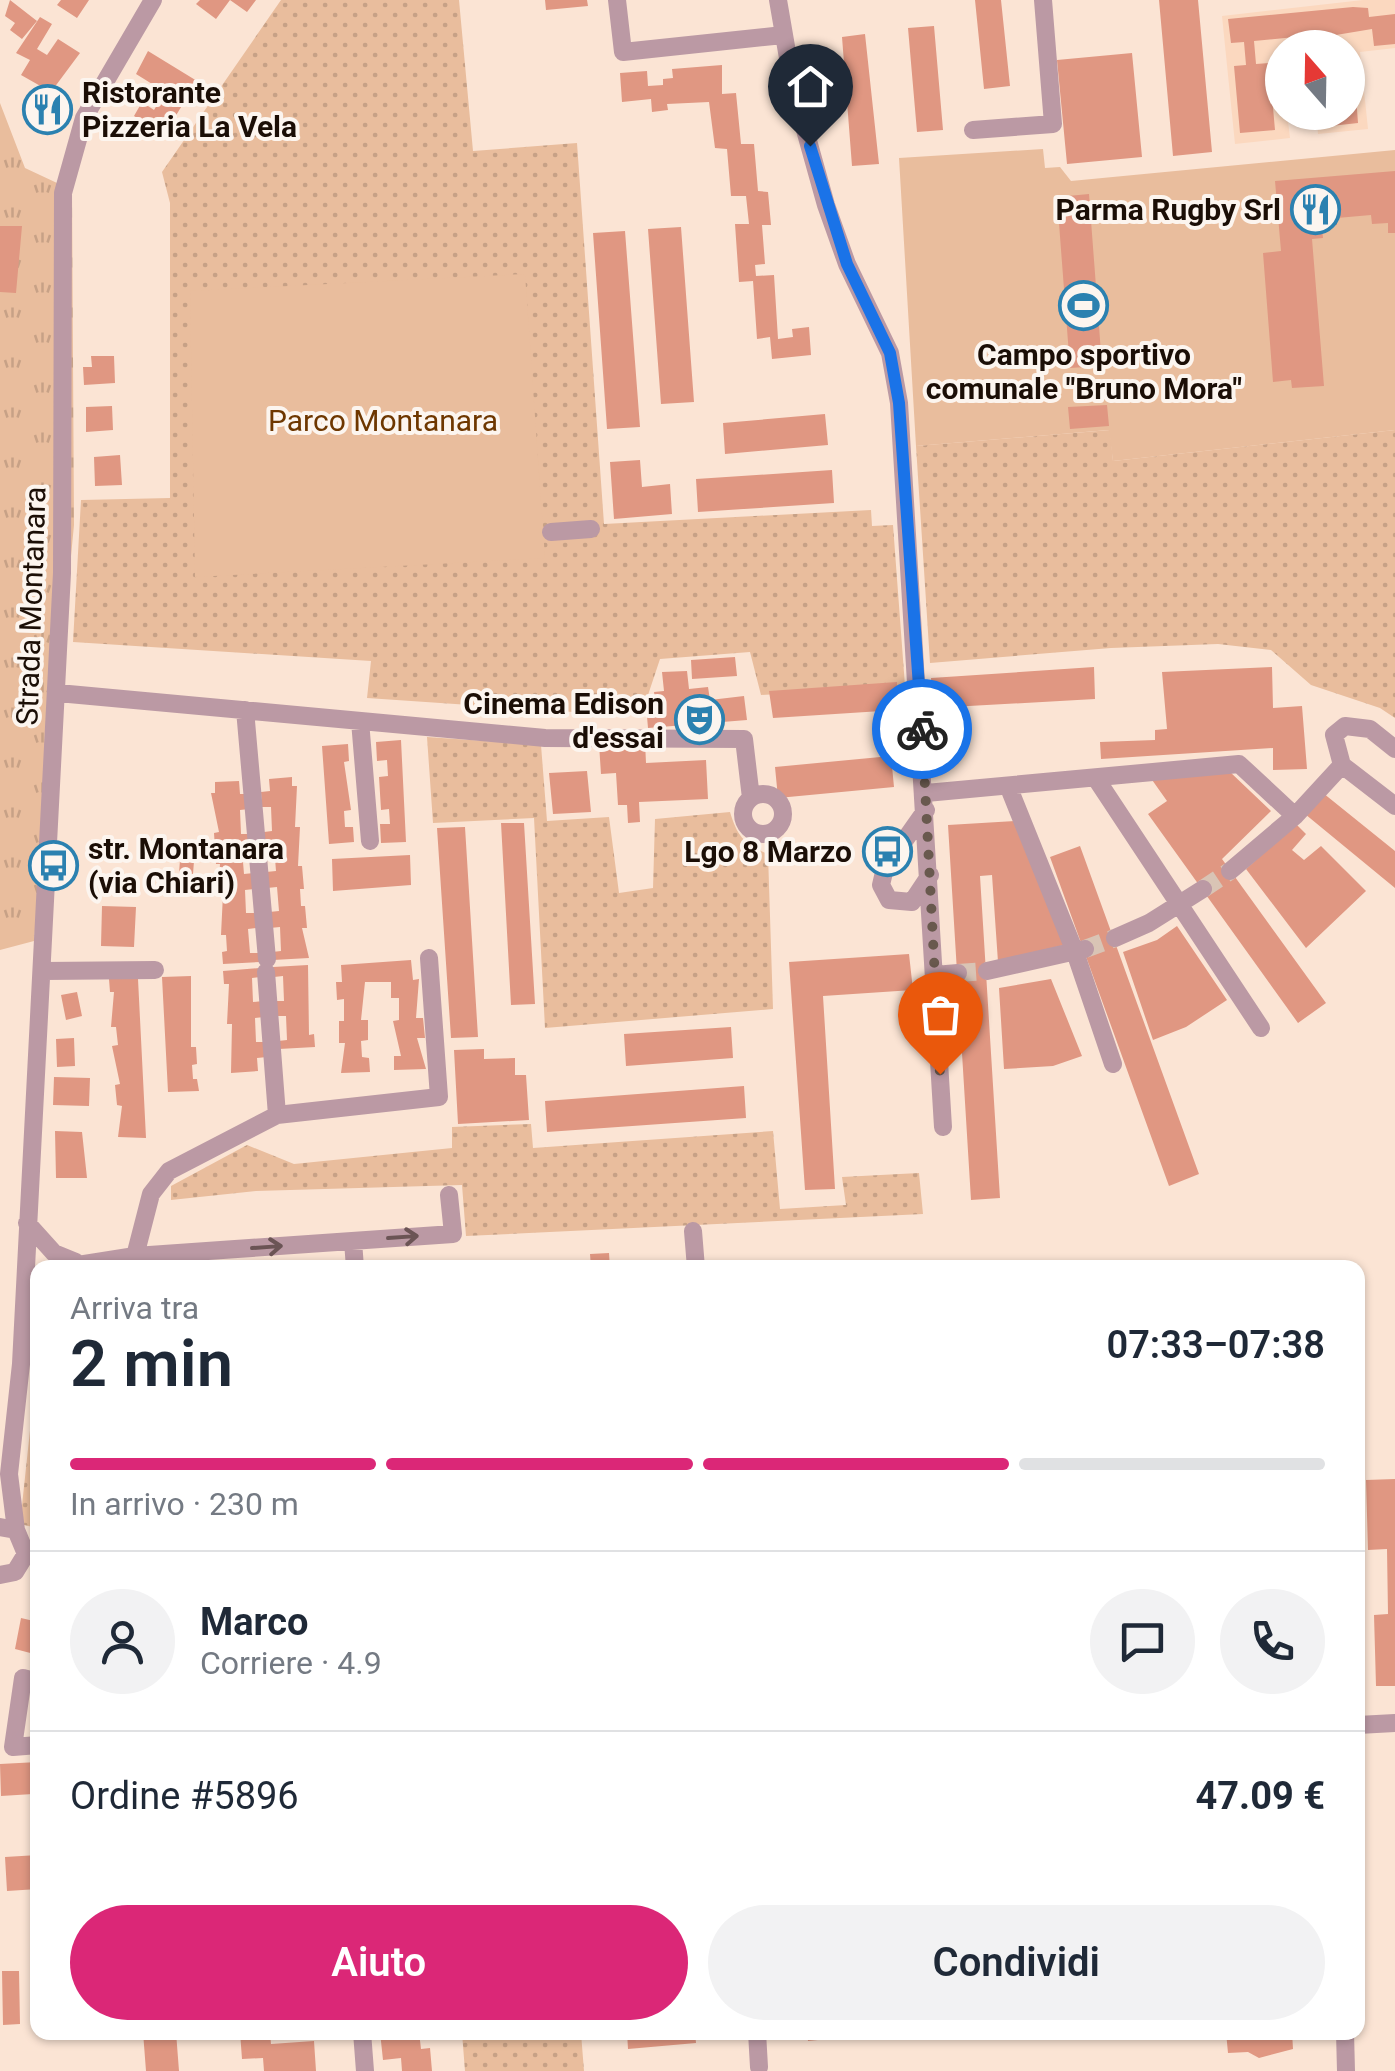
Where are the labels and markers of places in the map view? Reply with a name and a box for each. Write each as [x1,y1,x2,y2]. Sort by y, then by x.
pin [768,44,853,147]
place label: Ristorante Pizzeria La Vela [82,75,297,144]
restaurant icon: Ristorante Pizzeria La Vela [21,83,73,135]
restaurant icon: Parma Rugby Srl [1290,183,1342,235]
place label: Parma Rugby Srl [1055,192,1281,227]
sports icon: Campo sportivo comunale "Bruno Mora" [1058,279,1110,331]
place label: Campo sportivo comunale "Bruno Mora" [926,337,1242,406]
place label: Cinema Edison d'essai [463,686,664,755]
theatre icon: Cinema Edison d'essai [673,694,725,746]
bus stop icon: Lgo 8 Marzo [861,825,913,877]
place label: str. Montanara (via Chiari) [88,831,284,900]
place label: Lgo 8 Marzo [684,834,852,869]
bus stop icon: str. Montanara (via Chiari) [27,839,79,891]
pin [898,972,983,1075]

